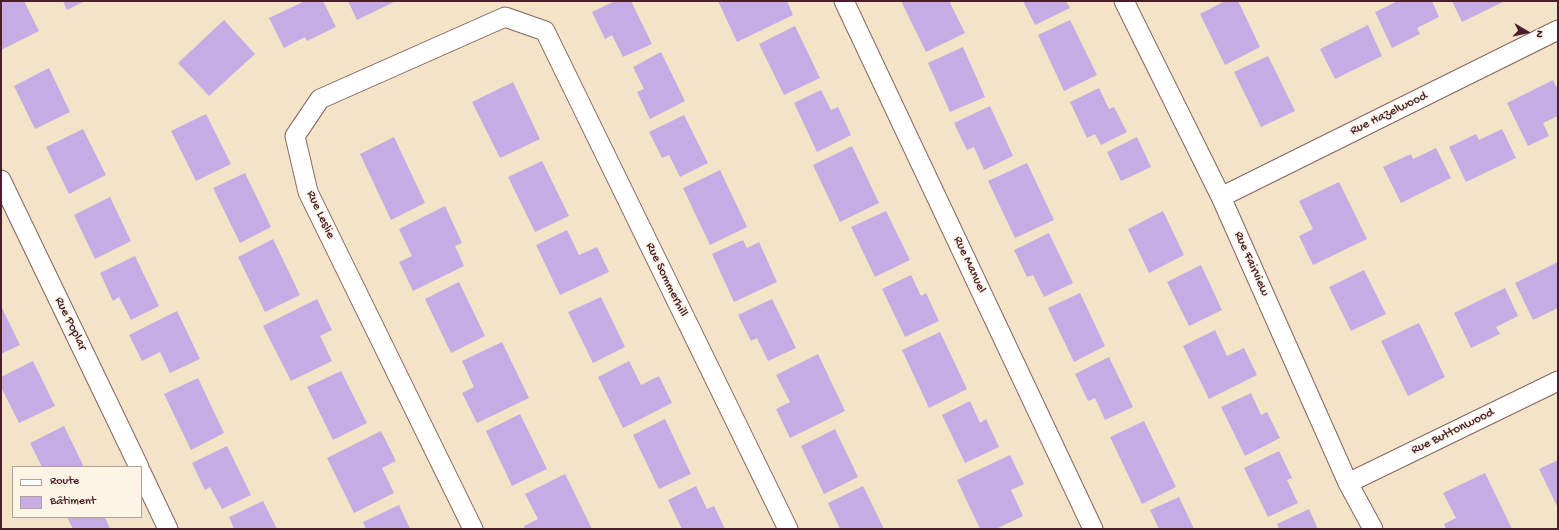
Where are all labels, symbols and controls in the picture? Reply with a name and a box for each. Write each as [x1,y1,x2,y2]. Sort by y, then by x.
north arrow [1507,12,1547,52]
text: N [1532,29,1545,38]
street label: Rue Hazelwood [1348,89,1430,139]
street label: Rue Leslie [302,188,338,242]
street label: Rue Fairview [1230,229,1272,299]
street label: Rue Manuel [949,234,989,296]
street label: Rue Sommerhill [641,240,691,320]
street label: Rue Poplar [50,295,90,353]
street label: Rue Buttonwood [1409,405,1497,459]
legend [12,466,142,518]
text: Route [50,475,79,489]
text: Bâtiment [50,495,96,509]

